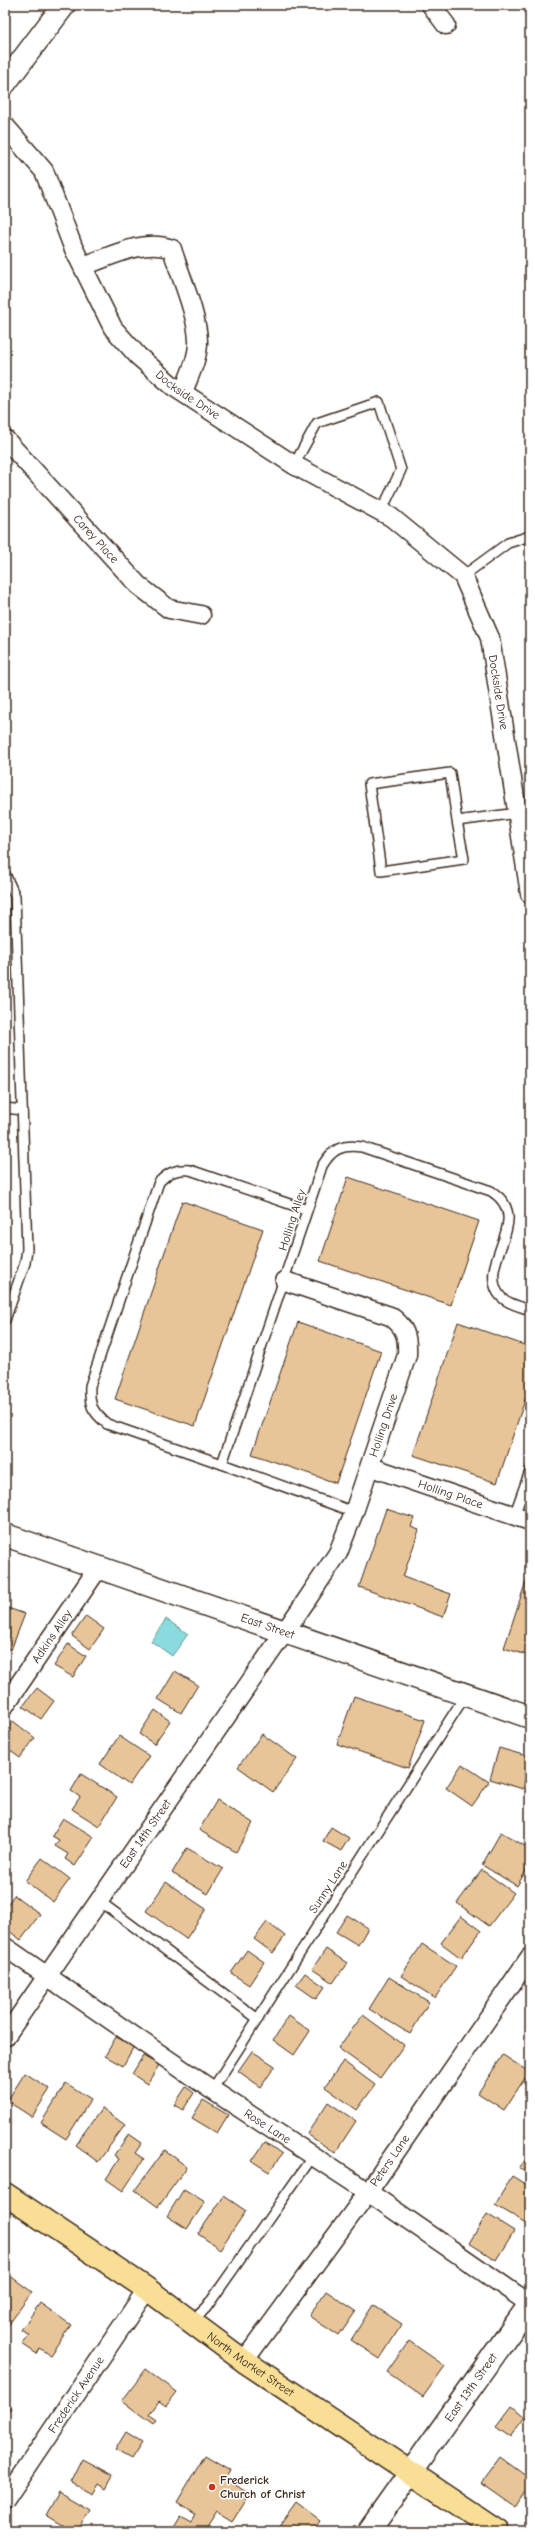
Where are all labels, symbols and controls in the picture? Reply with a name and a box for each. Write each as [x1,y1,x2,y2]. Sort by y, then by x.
street label: Dockside Drive [153,367,223,422]
street label: Carey Place [70,512,122,566]
street label: Dockside Drive [486,654,511,731]
street label: Holling Alley [276,1187,309,1252]
street label: Holling Drive [366,1392,400,1459]
street label: Holling Place [416,1477,485,1511]
street label: Adkins Alley [29,1607,75,1666]
street label: East Street [239,1610,297,1642]
street label: East 14th Street [117,1796,174,1871]
street label: Sunny Lane [306,1858,350,1916]
street label: Rose Lane [242,2106,294,2147]
street label: Peters Lane [367,2132,413,2189]
street label: North Market Street [204,2329,297,2400]
street label: East 13th Street [442,2350,500,2424]
street label: Frederick Avenue [45,2354,107,2436]
place label: Frederick Church of Christ [220,2473,306,2501]
marker: Frederick Church of Christ [207,2482,217,2492]

